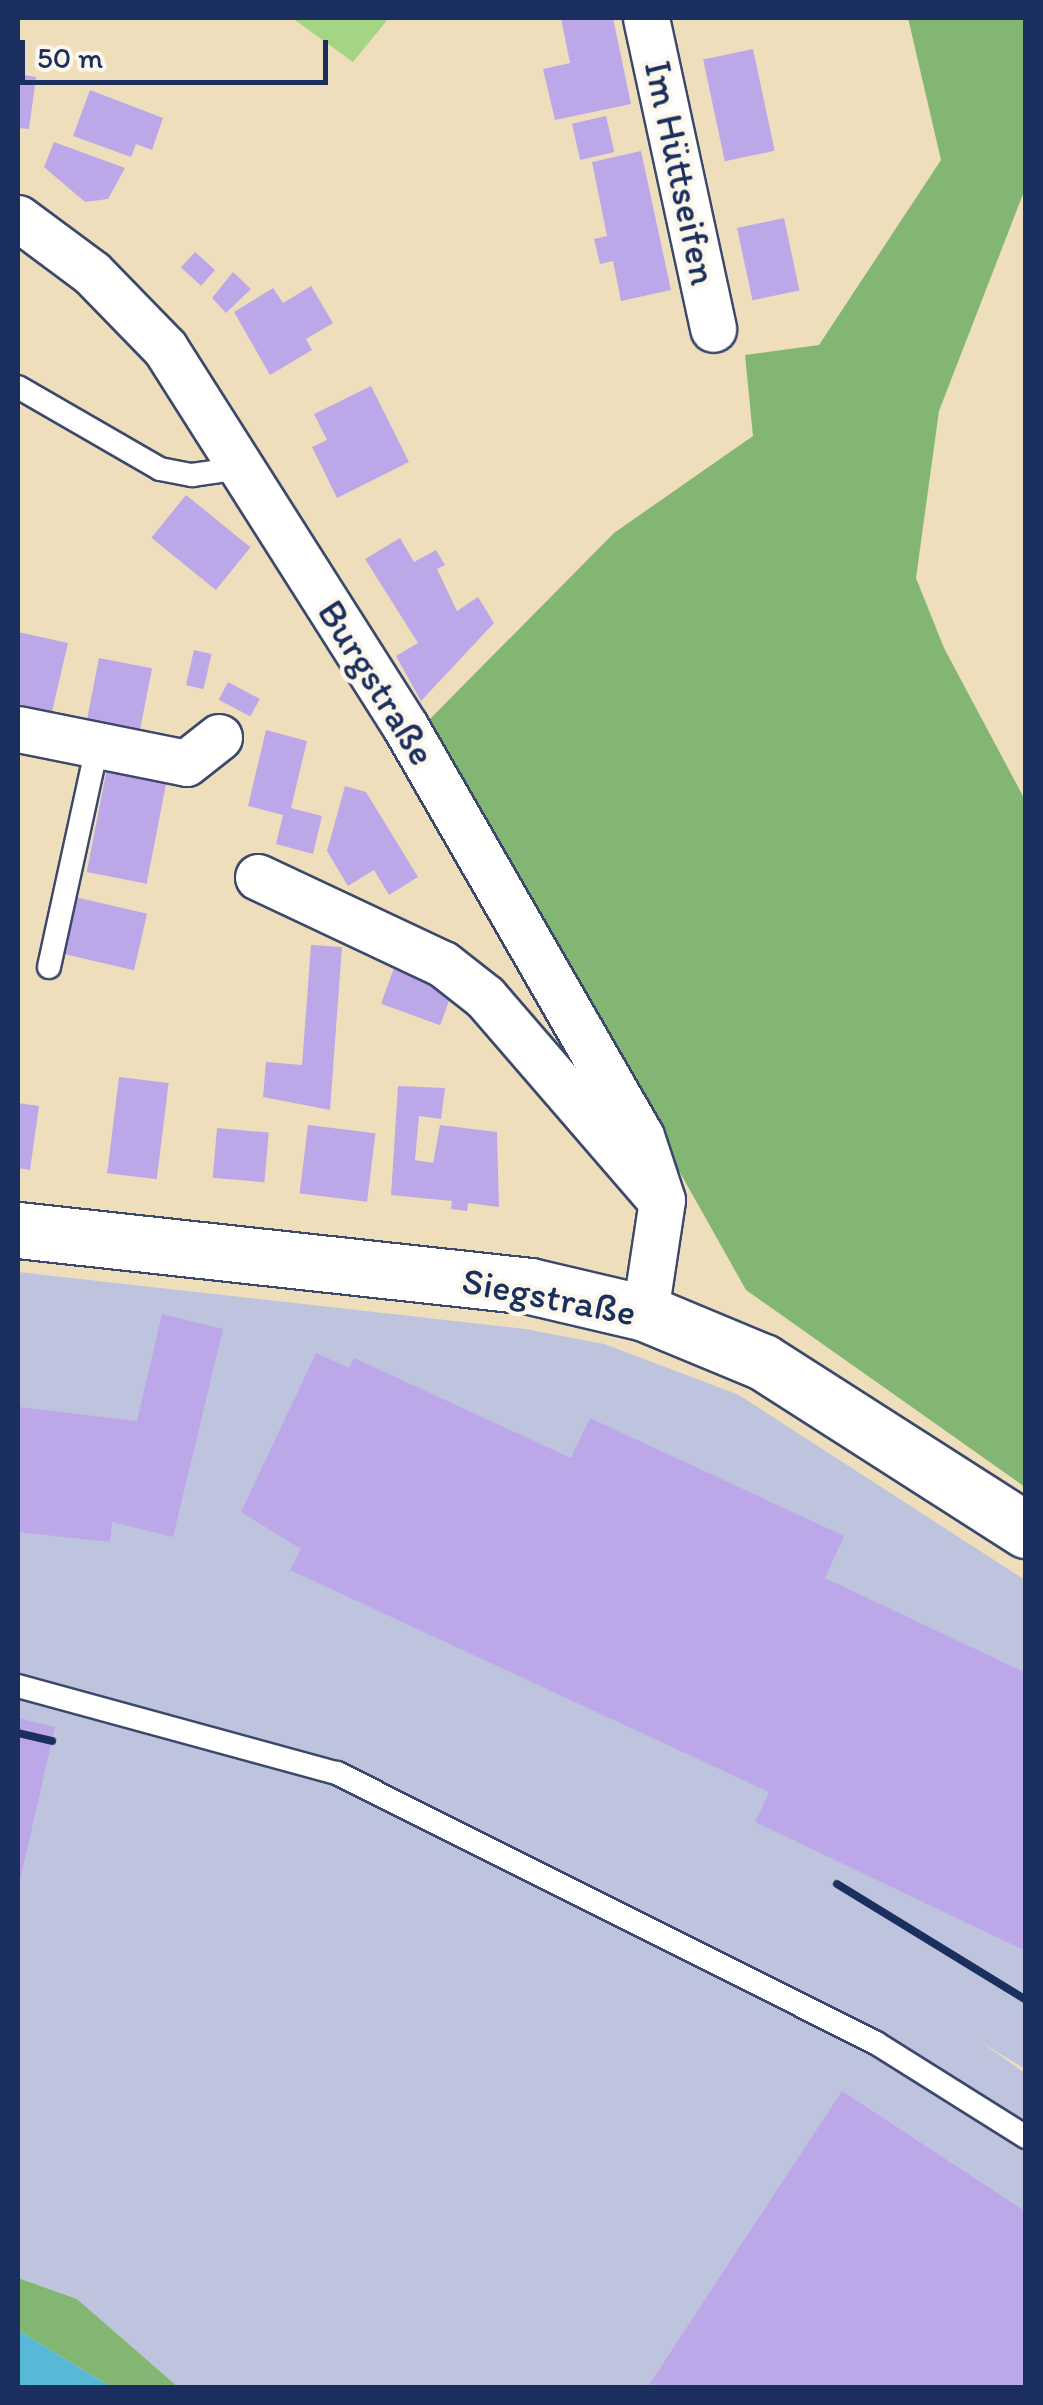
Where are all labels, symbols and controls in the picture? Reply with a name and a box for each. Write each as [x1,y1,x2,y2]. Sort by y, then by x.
scale bar [25,20,332,82]
text: 50 m [37,39,103,76]
street label: Im Hüttseifen [634,57,726,289]
street label: Burgstraße [307,592,445,774]
street label: Siegstraße [458,1258,640,1336]

